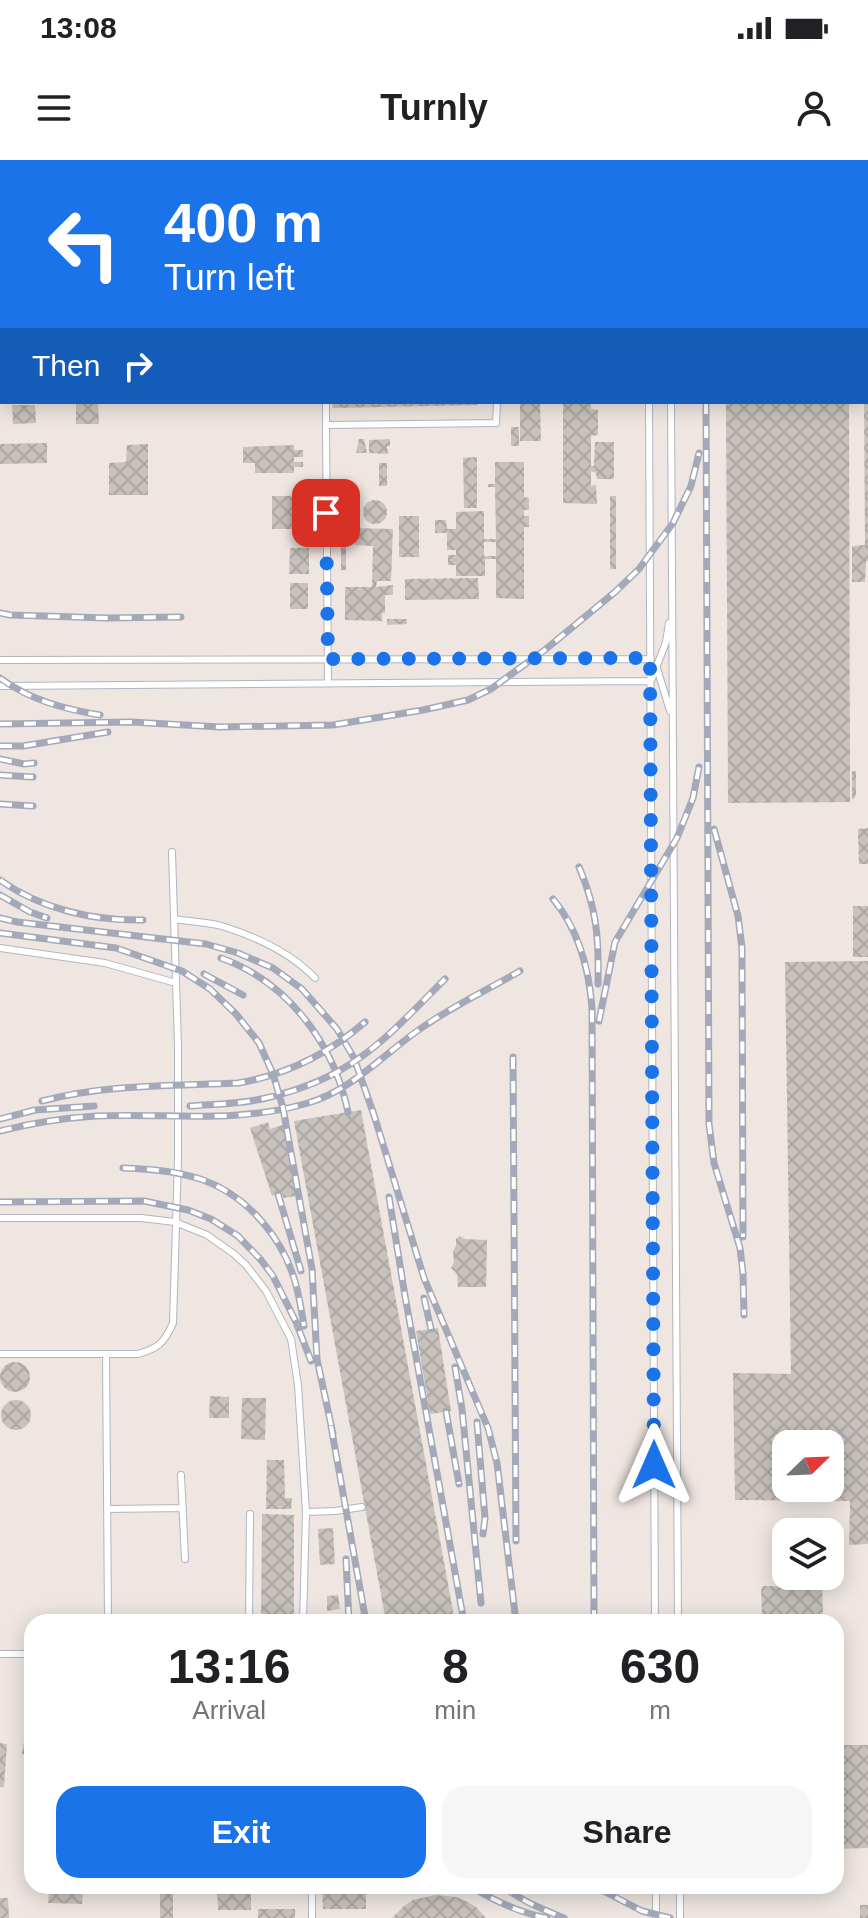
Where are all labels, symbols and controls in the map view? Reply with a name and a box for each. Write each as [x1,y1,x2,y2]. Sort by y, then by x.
text: 13:08 [40,11,117,44]
icon: menu [32,86,76,130]
icon: person [792,86,836,130]
text: Turnly [380,87,488,128]
text: 400 m [164,191,323,254]
icon: left [32,192,136,296]
text: Turn left [164,257,295,298]
icon: right [116,344,160,388]
text: Then [32,349,100,382]
pin [292,479,360,547]
icon: arrive [304,491,348,535]
position arrow [612,1423,696,1507]
north arrow [772,1430,844,1502]
map controls [772,1430,844,1590]
button: layers [772,1518,844,1590]
text: 13:16 [168,1640,291,1693]
text: 8 [442,1640,469,1693]
text: 630 [620,1640,700,1693]
text: Arrival [192,1695,266,1725]
text: min [434,1695,476,1725]
text: m [649,1695,671,1725]
button: Exit [56,1786,426,1878]
button: Share [442,1786,812,1878]

